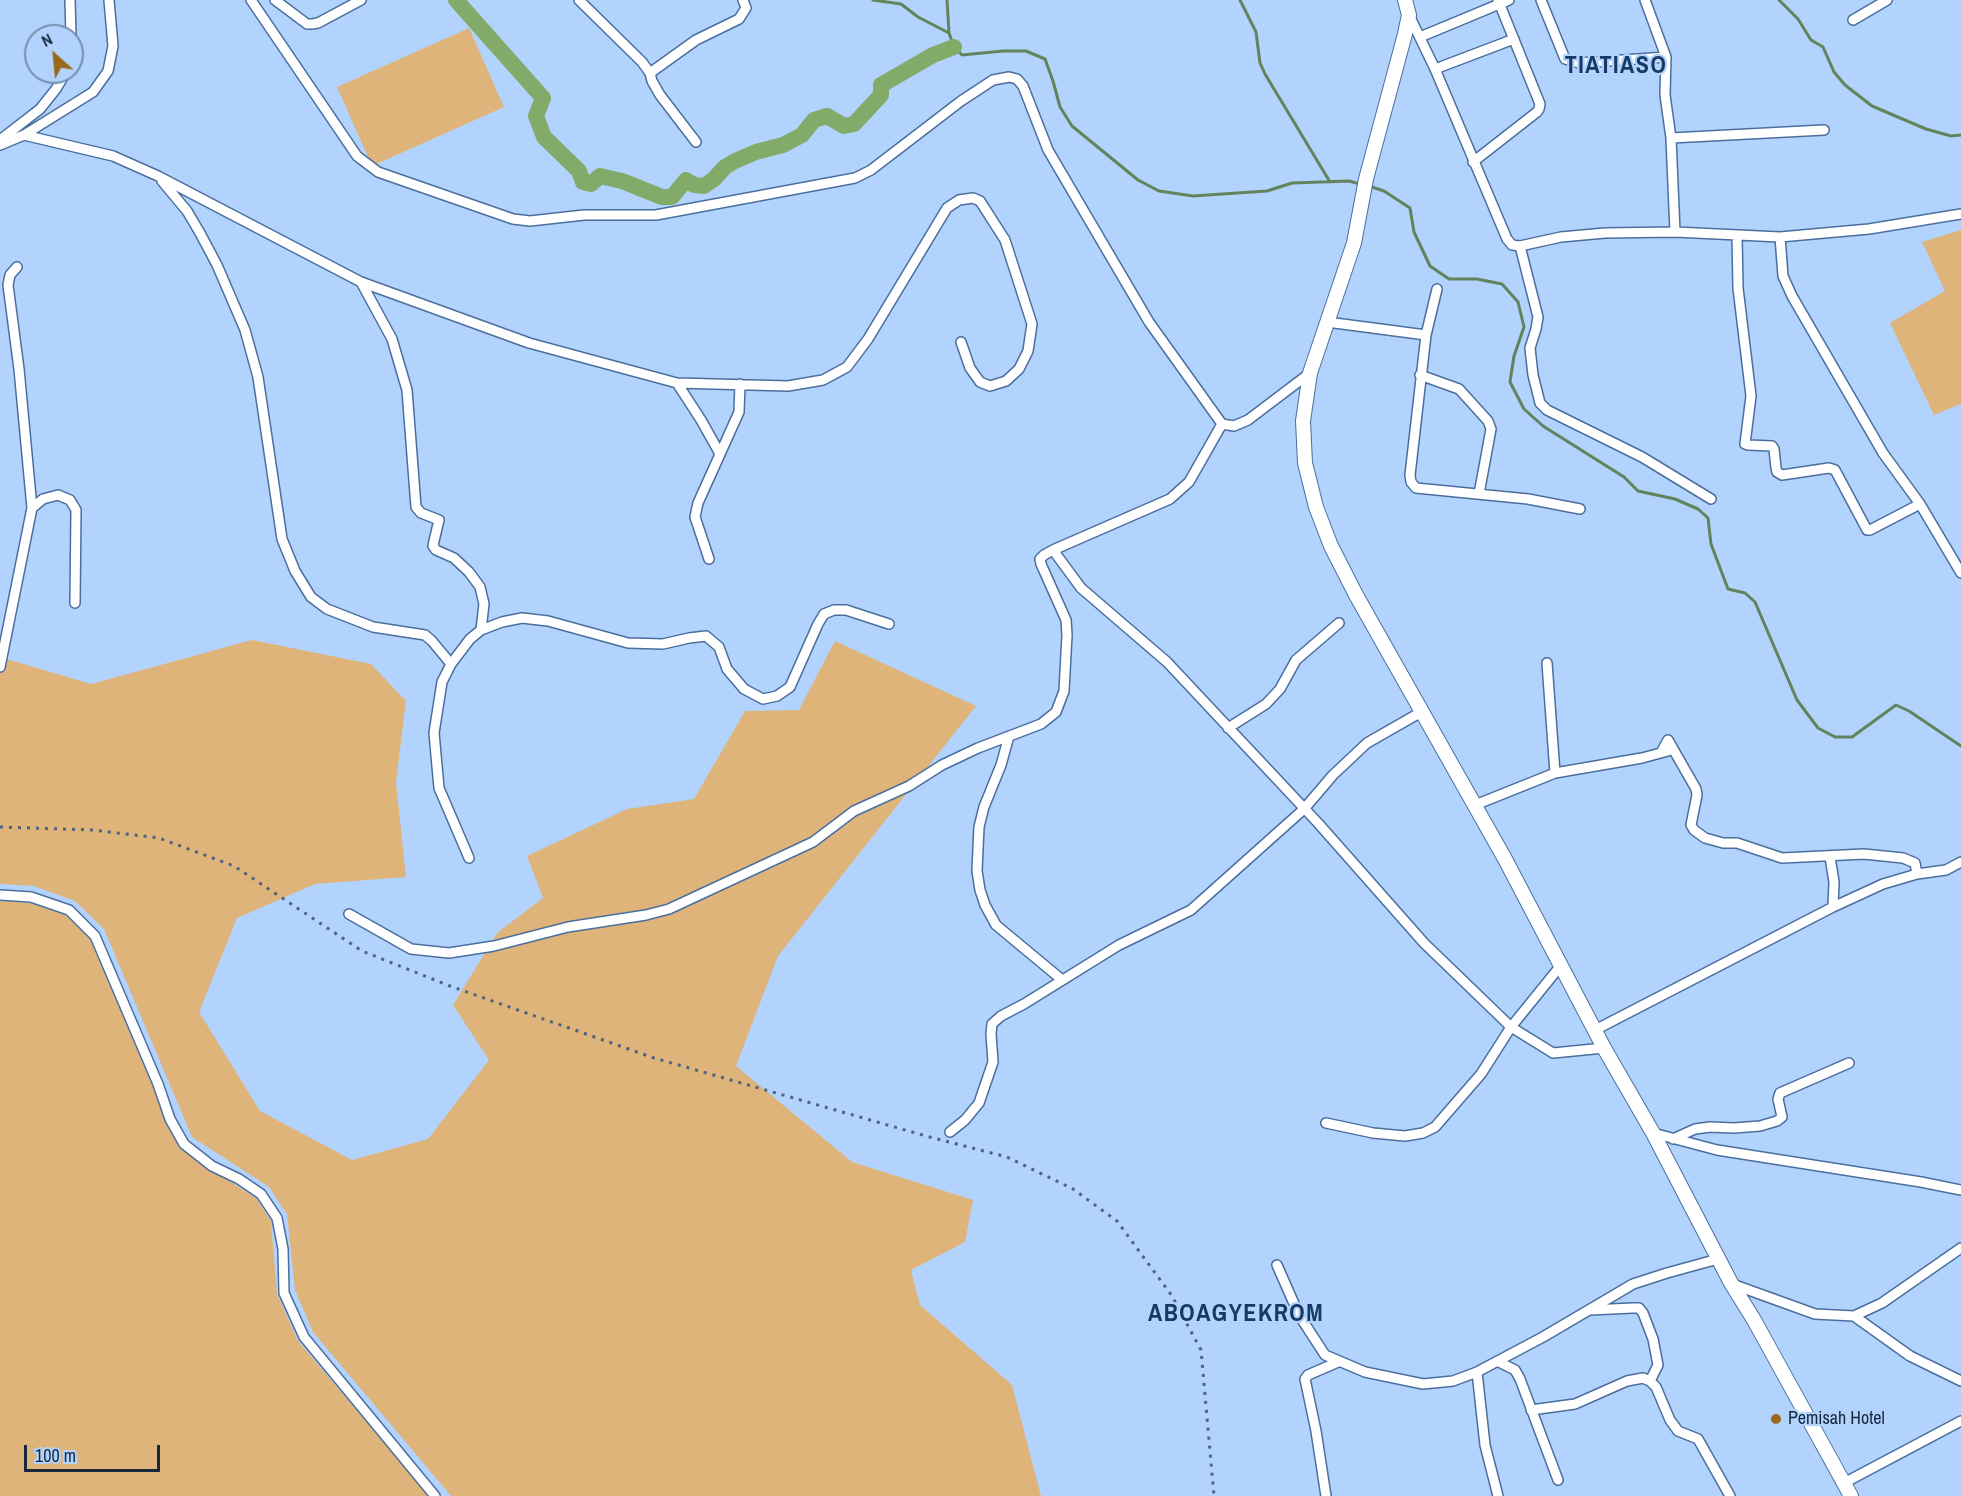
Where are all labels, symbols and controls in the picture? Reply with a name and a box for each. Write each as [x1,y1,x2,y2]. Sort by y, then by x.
north arrow [24,24,84,84]
text: N [38,28,56,52]
district label: TIATIASO [1565,53,1667,81]
district label: ABOAGYEKROM [1148,1301,1324,1329]
place label: Pemisah Hotel [1788,1408,1885,1430]
marker: Pemisah Hotel [1769,1412,1783,1426]
scale bar [27,1433,164,1471]
text: 100 m [35,1443,76,1468]

